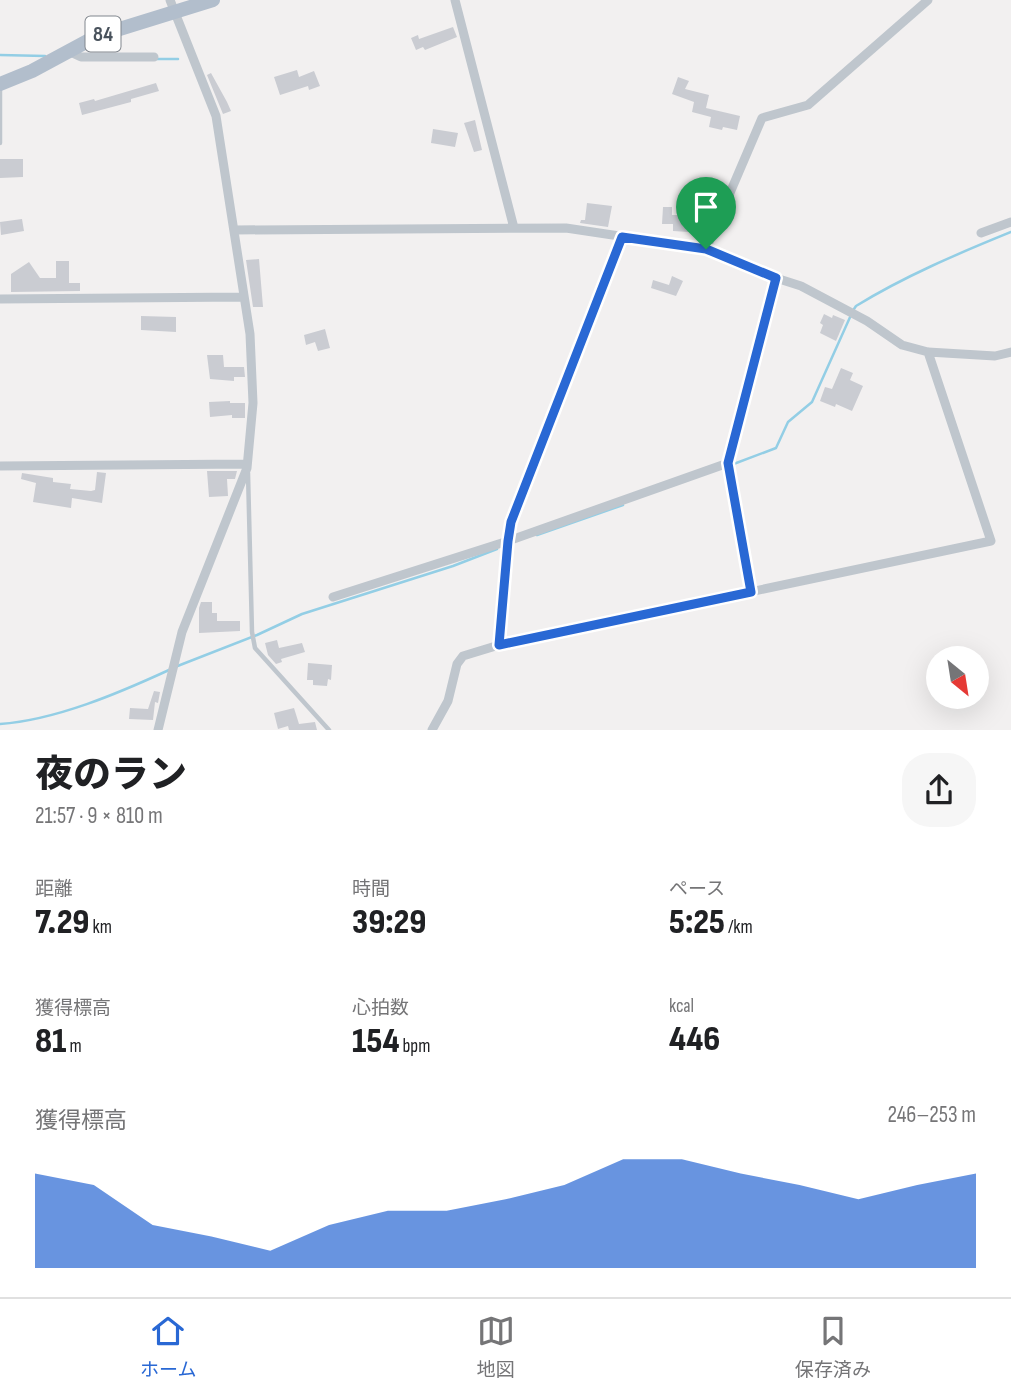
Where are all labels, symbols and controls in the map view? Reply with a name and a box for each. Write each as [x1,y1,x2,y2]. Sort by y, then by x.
road number: 84 [86,16,120,52]
pin [676,177,736,249]
icon: arrive [687,188,725,226]
north arrow [926,646,989,709]
map controls [926,646,989,709]
text: 夜のラン [35,753,187,798]
button: share [902,753,976,827]
text: 21:57 · 9 × 810 m [35,802,163,830]
text: 距離 [35,878,73,901]
text: 時間 [352,878,390,901]
text: ペース [669,878,725,901]
text: 7.29 [35,901,89,944]
text: 39:29 [352,901,426,944]
text: 5:25 [669,901,725,944]
text: km [89,916,112,939]
text: /km [725,916,753,939]
text: kcal [669,995,694,1018]
text: 獲得標高 [35,997,111,1020]
text: 心拍数 [352,997,409,1020]
text: 446 [669,1018,720,1061]
text: 81 [35,1020,66,1063]
text: 154 [352,1020,399,1063]
text: m [66,1035,82,1058]
text: bpm [399,1035,430,1058]
text: 246–253 m [887,1101,976,1129]
text: 獲得標高 [35,1107,127,1135]
tab: ホーム [140,1312,197,1382]
tab: 地図 [477,1312,515,1382]
tab: 保存済み [795,1312,871,1382]

